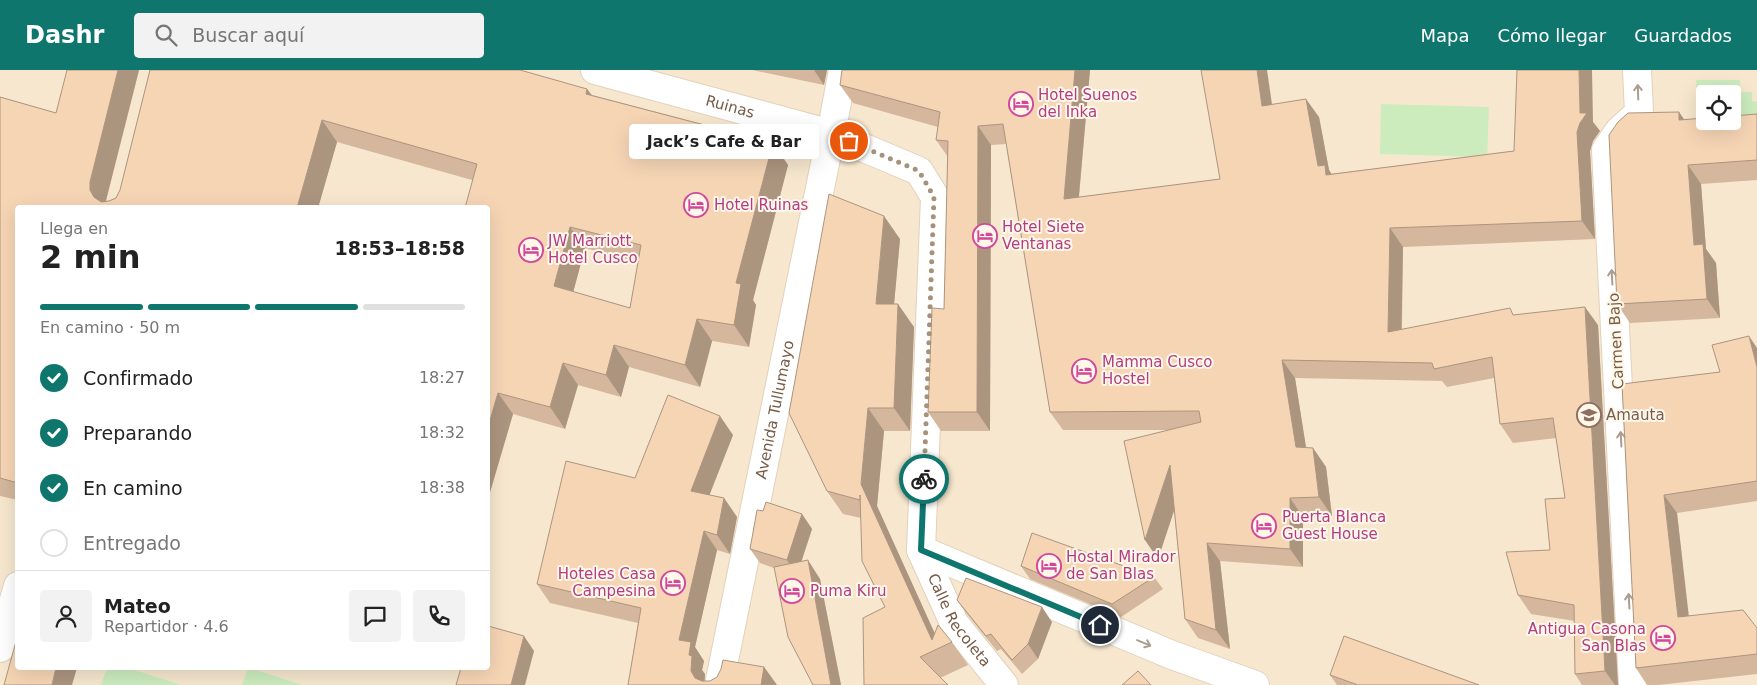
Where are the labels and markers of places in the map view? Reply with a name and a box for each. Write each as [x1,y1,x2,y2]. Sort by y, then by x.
place label: Hotel Suenos del Inka [1038,86,1137,121]
hotel icon: Hotel Suenos del Inka [1008,91,1034,117]
pin [828,120,870,162]
callout: Jack’s Cafe & Bar [629,124,819,158]
hotel icon: Hotel Ruinas [683,192,709,218]
place label: Hotel Ruinas [714,196,809,214]
place label: Hotel Siete Ventanas [1002,218,1085,253]
hotel icon: Hotel Siete Ventanas [972,223,998,249]
place label: JW Marriott Hotel Cusco [547,232,638,267]
hotel icon: JW Marriott Hotel Cusco [518,237,544,263]
place label: Mamma Cusco Hostel [1102,353,1213,388]
hotel icon: Mamma Cusco Hostel [1071,358,1097,384]
school or university icon: Amauta [1576,402,1602,428]
place label: Amauta [1606,406,1665,424]
place label: Puerta Blanca Guest House [1282,508,1386,543]
hotel icon: Puerta Blanca Guest House [1251,513,1277,539]
place label: Hostal Mirador de San Blas [1066,548,1176,583]
hotel icon: Hostal Mirador de San Blas [1036,553,1062,579]
place label: Hoteles Casa Campesina [558,565,656,600]
hotel icon: Hoteles Casa Campesina [660,570,686,596]
hotel icon: Puma Kiru [779,578,805,604]
place label: Puma Kiru [810,582,887,600]
pin [1079,604,1121,646]
place label: Antigua Casona San Blas [1528,620,1646,655]
hotel icon: Antigua Casona San Blas [1650,625,1676,651]

